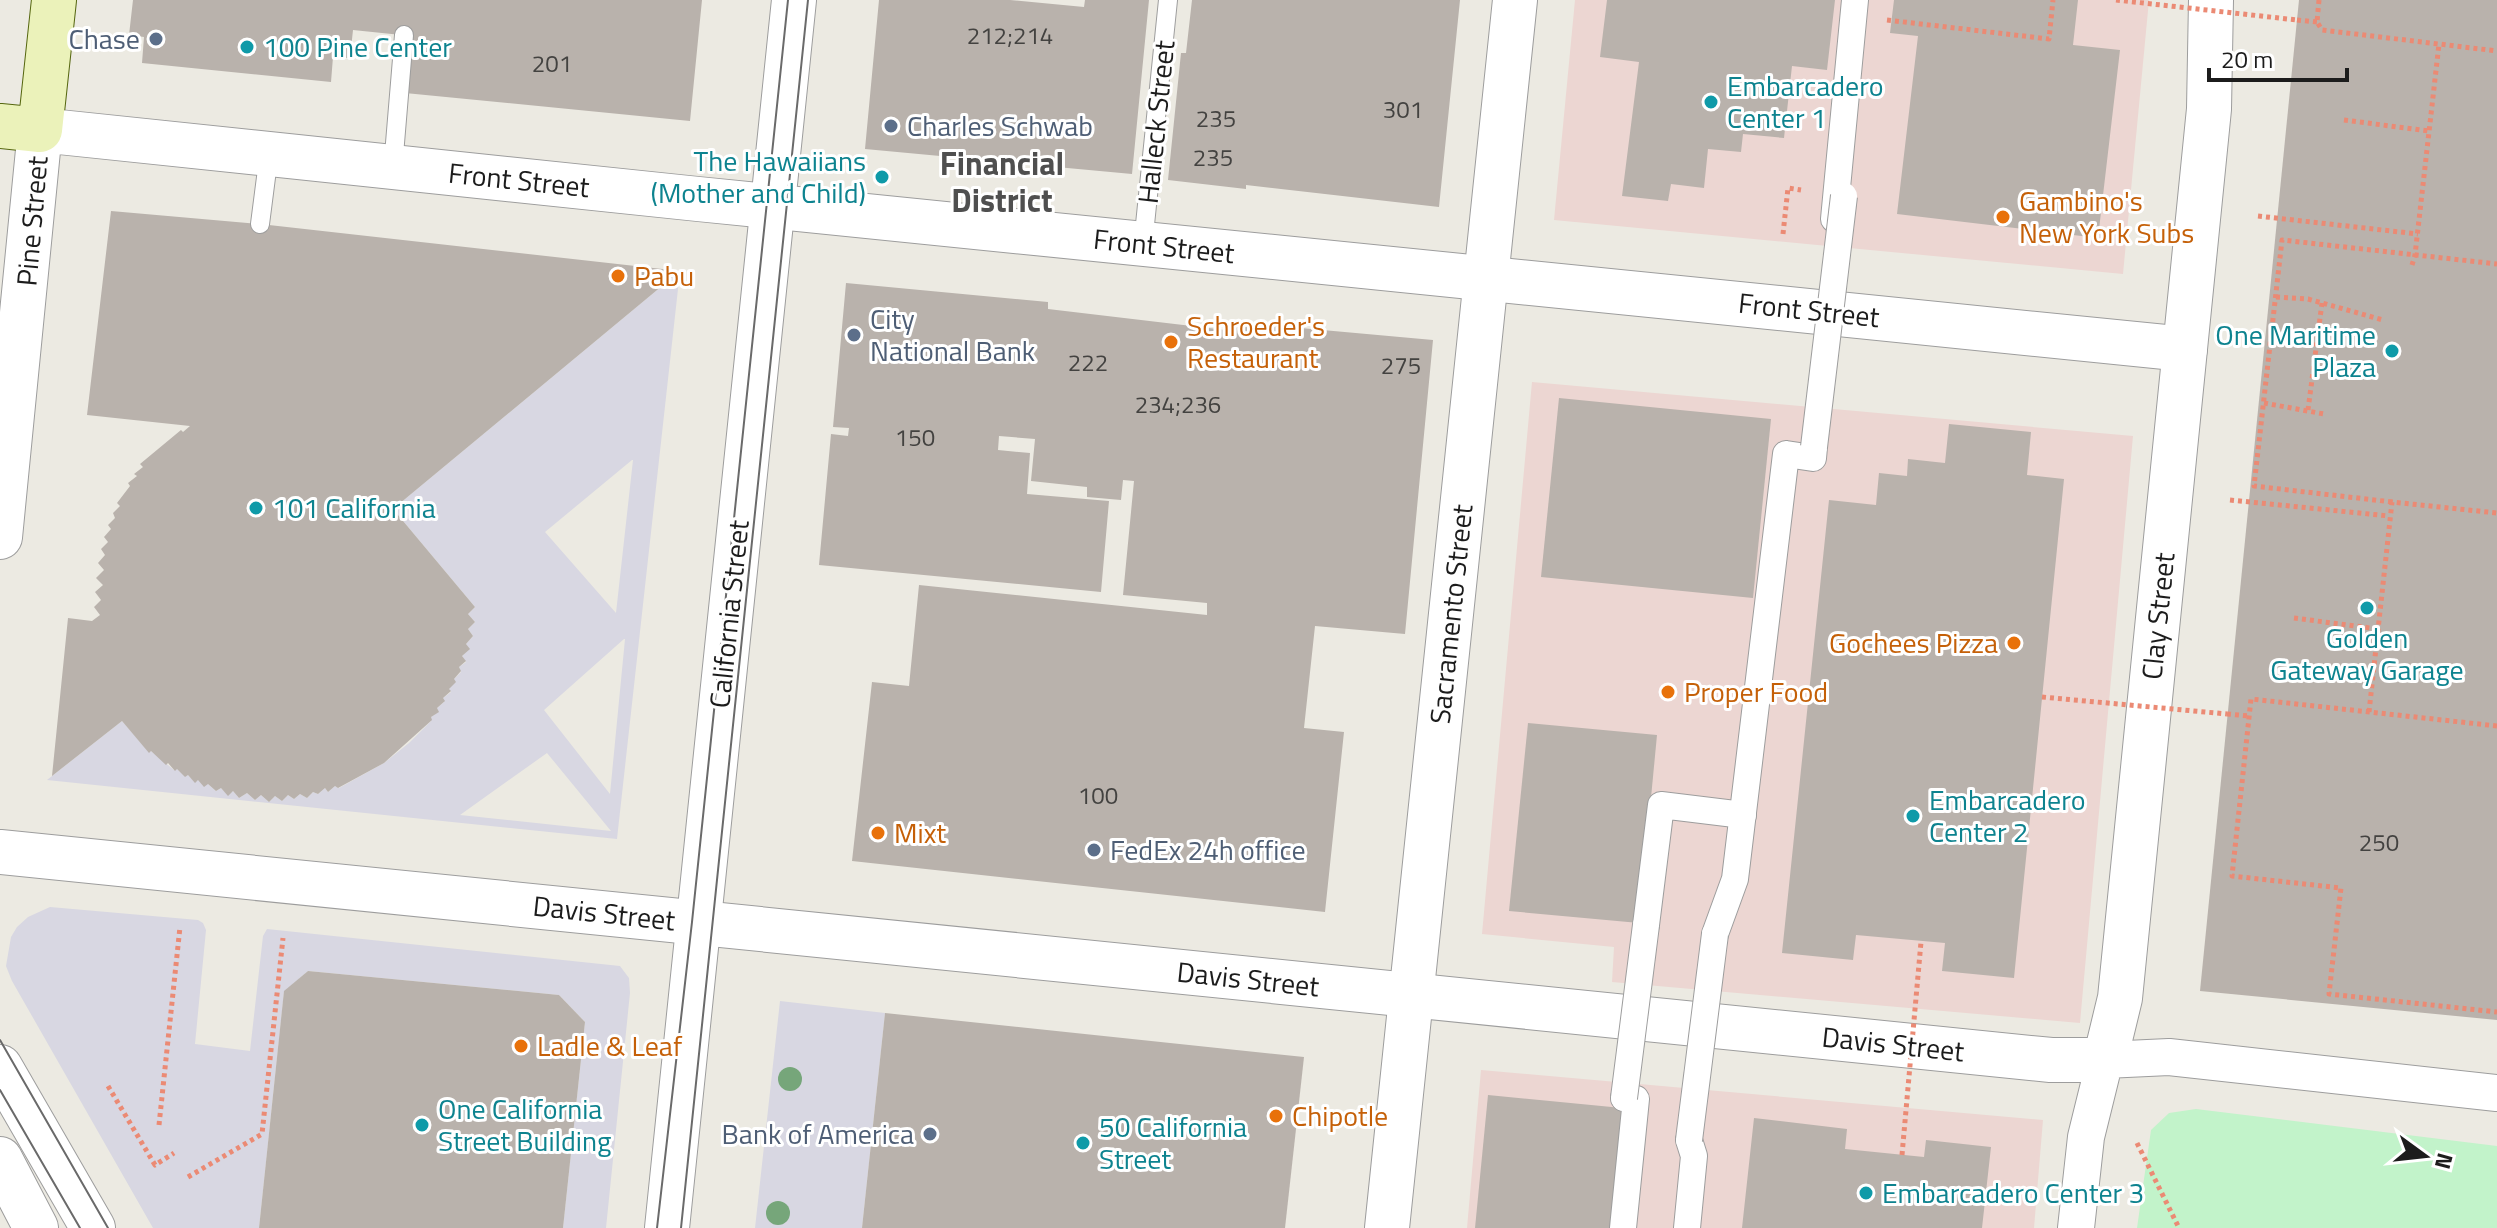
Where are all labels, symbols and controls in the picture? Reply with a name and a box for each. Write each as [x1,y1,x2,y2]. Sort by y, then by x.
place label: Chase [69,17,140,60]
house number: 212;214 [967,17,1053,53]
place label: 100 Pine Center [263,25,452,68]
marker: Chase [147,30,165,48]
scale bar [2209,32,2347,82]
marker: 100 Pine Center [238,38,256,56]
street label: Halleck Street [1126,38,1185,206]
text: 20 m [2221,41,2273,77]
house number: 201 [532,45,572,81]
place label: Embarcadero Center 1 [1727,64,1883,139]
house number: 301 [1383,91,1423,127]
marker: Embarcadero Center 1 [1702,93,1720,111]
house number: 235 [1196,100,1236,136]
place label: Charles Schwab [907,104,1093,147]
marker: Charles Schwab [882,117,900,135]
place label: The Hawaiians (Mother and Child) [651,139,866,214]
district label: Financial District [940,139,1064,224]
house number: 235 [1193,139,1233,175]
street label: Front Street [446,151,592,208]
street label: Pine Street [4,154,59,288]
marker: The Hawaiians (Mother and Child) [873,168,891,186]
place label: Gambino's New York Subs [2019,179,2194,254]
marker: Gambino's New York Subs [1994,208,2012,226]
street label: Front Street [1091,217,1237,274]
place label: Pabu [634,254,694,297]
marker: Pabu [609,267,627,285]
street label: Front Street [1736,281,1882,338]
place label: City National Bank [870,297,1035,372]
place label: Schroeder's Restaurant [1187,304,1325,379]
place label: One Maritime Plaza [2215,313,2376,388]
marker: City National Bank [845,326,863,344]
marker: Schroeder's Restaurant [1162,333,1180,351]
marker: One Maritime Plaza [2383,342,2401,360]
house number: 222 [1068,344,1108,380]
house number: 275 [1381,347,1421,383]
house number: 234;236 [1135,386,1221,422]
house number: 150 [895,419,935,455]
place label: 101 California [272,486,436,529]
marker: 101 California [247,499,265,517]
street label: Sacramento Street [1418,502,1483,726]
street label: California Street [697,518,760,710]
street label: Clay Street [2129,550,2186,682]
marker: Golden Gateway Garage [2358,599,2376,617]
place label: Golden Gateway Garage [2270,616,2464,691]
place label: Gochees Pizza [1829,621,1998,664]
marker: Gochees Pizza [2005,634,2023,652]
place label: Proper Food [1684,670,1828,713]
marker: Proper Food [1659,683,1677,701]
house number: 100 [1078,777,1118,813]
place label: Embarcadero Center 2 [1929,778,2085,853]
marker: Embarcadero Center 2 [1904,807,1922,825]
place label: Mixt [894,811,946,854]
marker: Mixt [869,824,887,842]
house number: 250 [2359,824,2399,860]
place label: FedEx 24h office [1110,828,1306,871]
marker: FedEx 24h office [1085,841,1103,859]
street label: Davis Street [531,884,678,941]
street label: Davis Street [1175,950,1322,1007]
street label: Davis Street [1820,1015,1967,1072]
place label: Ladle & Leaf [537,1024,683,1067]
marker: Ladle & Leaf [512,1037,530,1055]
place label: One California Street Building [438,1087,611,1162]
place label: Chipotle [1292,1094,1388,1137]
place label: 50 California Street [1099,1105,1247,1180]
marker: Chipotle [1267,1107,1285,1125]
place label: Bank of America [722,1112,914,1155]
marker: One California Street Building [413,1116,431,1134]
north arrow [2385,1116,2465,1196]
marker: Bank of America [921,1125,939,1143]
marker: 50 California Street [1074,1134,1092,1152]
text: N [2426,1149,2463,1173]
place label: Embarcadero Center 3 [1882,1171,2144,1214]
marker: Embarcadero Center 3 [1857,1184,1875,1202]

